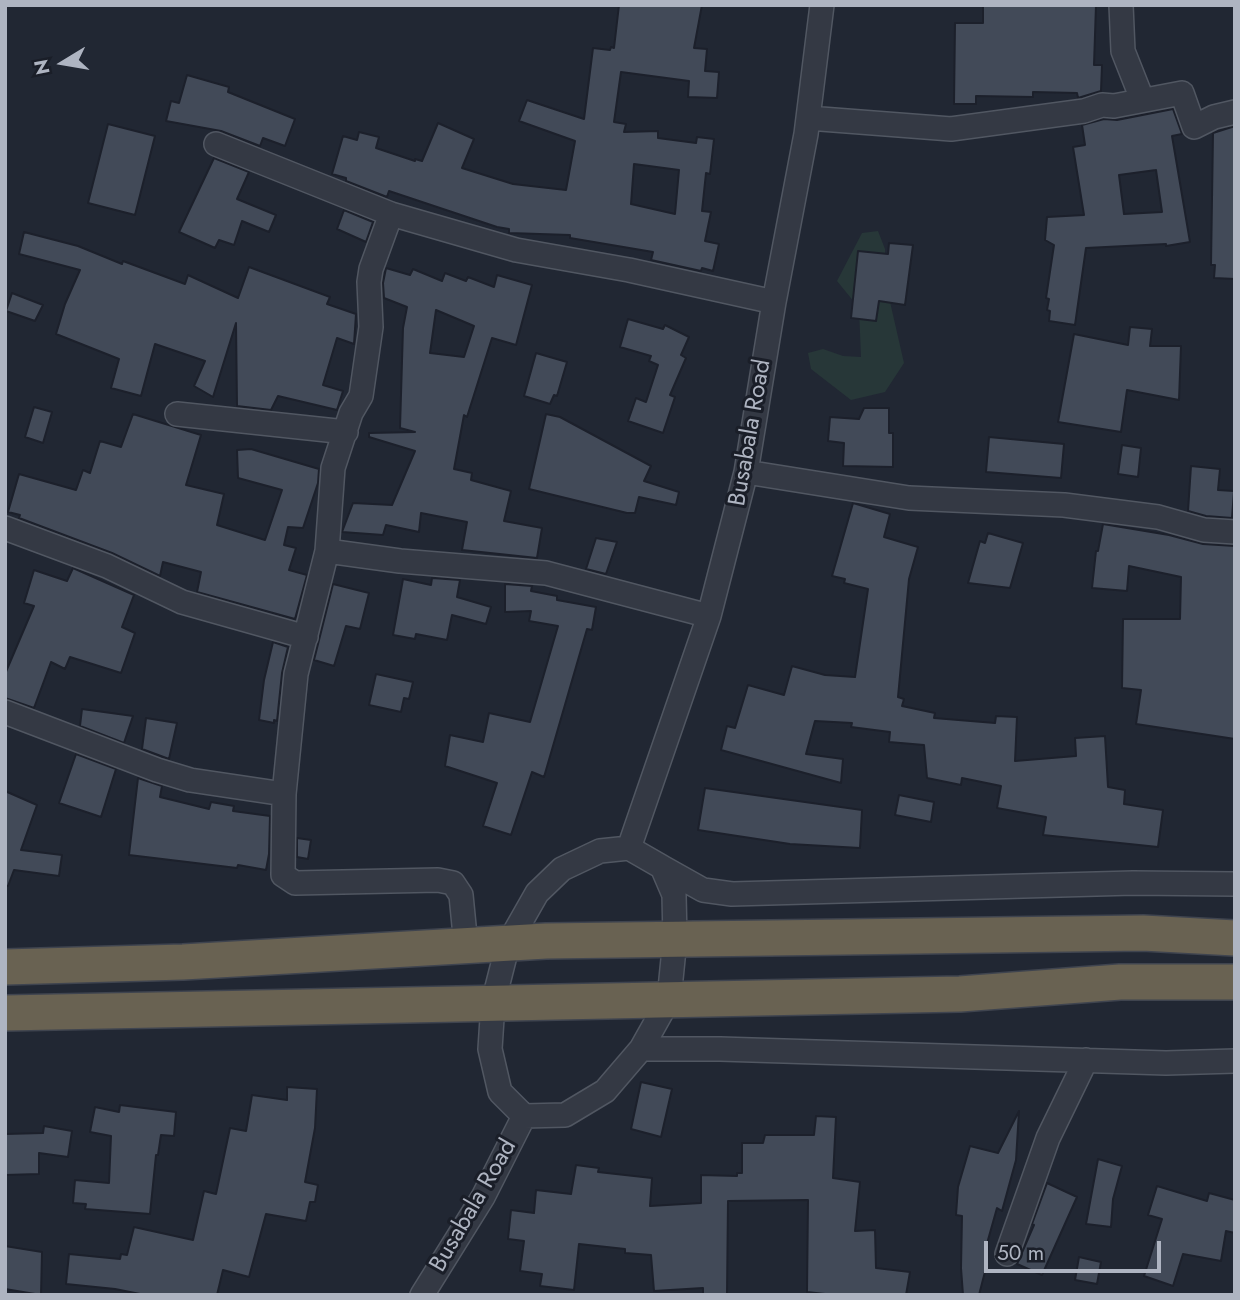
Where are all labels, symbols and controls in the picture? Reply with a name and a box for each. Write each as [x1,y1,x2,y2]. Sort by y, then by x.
north arrow [28,28,98,98]
text: N [27,57,57,77]
street label: Busabala Road [724,357,778,509]
street label: Busabala Road [424,1135,524,1277]
scale bar [988,1226,1165,1270]
text: 50 m [997,1238,1044,1268]

